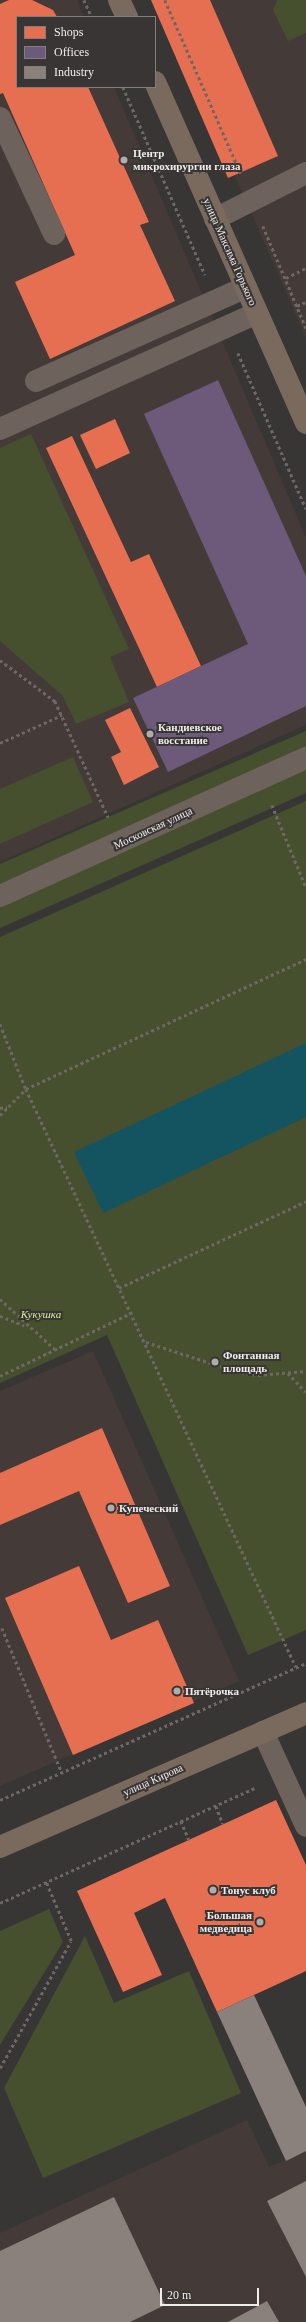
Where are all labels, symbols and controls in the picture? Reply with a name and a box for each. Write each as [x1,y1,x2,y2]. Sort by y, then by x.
legend [16,16,156,88]
text: Shops [54,25,83,39]
text: Offices [54,45,89,59]
text: Industry [54,65,94,79]
place label: Центр микрохирургии глаза [133,147,240,173]
marker: Центр микрохирургии глаза [118,154,130,166]
street label: улица Максима Горького [200,196,260,308]
place label: Кандиевское восстание [158,721,222,747]
marker: Кандиевское восстание [145,729,155,739]
street label: Московская улица [111,804,195,852]
park label: Кукушка [21,1307,61,1321]
place label: Фонтанная площадь [223,1349,279,1375]
marker: Фонтанная площадь [210,1357,220,1367]
place label: Купеческий [119,1501,178,1515]
marker: Купеческий [106,1503,116,1513]
place label: Пятёрочка [185,1684,239,1698]
marker: Пятёрочка [172,1686,182,1696]
street label: улица Кирова [121,1761,185,1799]
place label: Тонус клуб [221,1883,276,1897]
marker: Тонус клуб [208,1885,218,1895]
place label: Большая медведица [200,1909,252,1935]
marker: Большая медведица [255,1917,265,1927]
scale bar [162,2280,261,2306]
text: 20 m [167,2288,191,2302]

